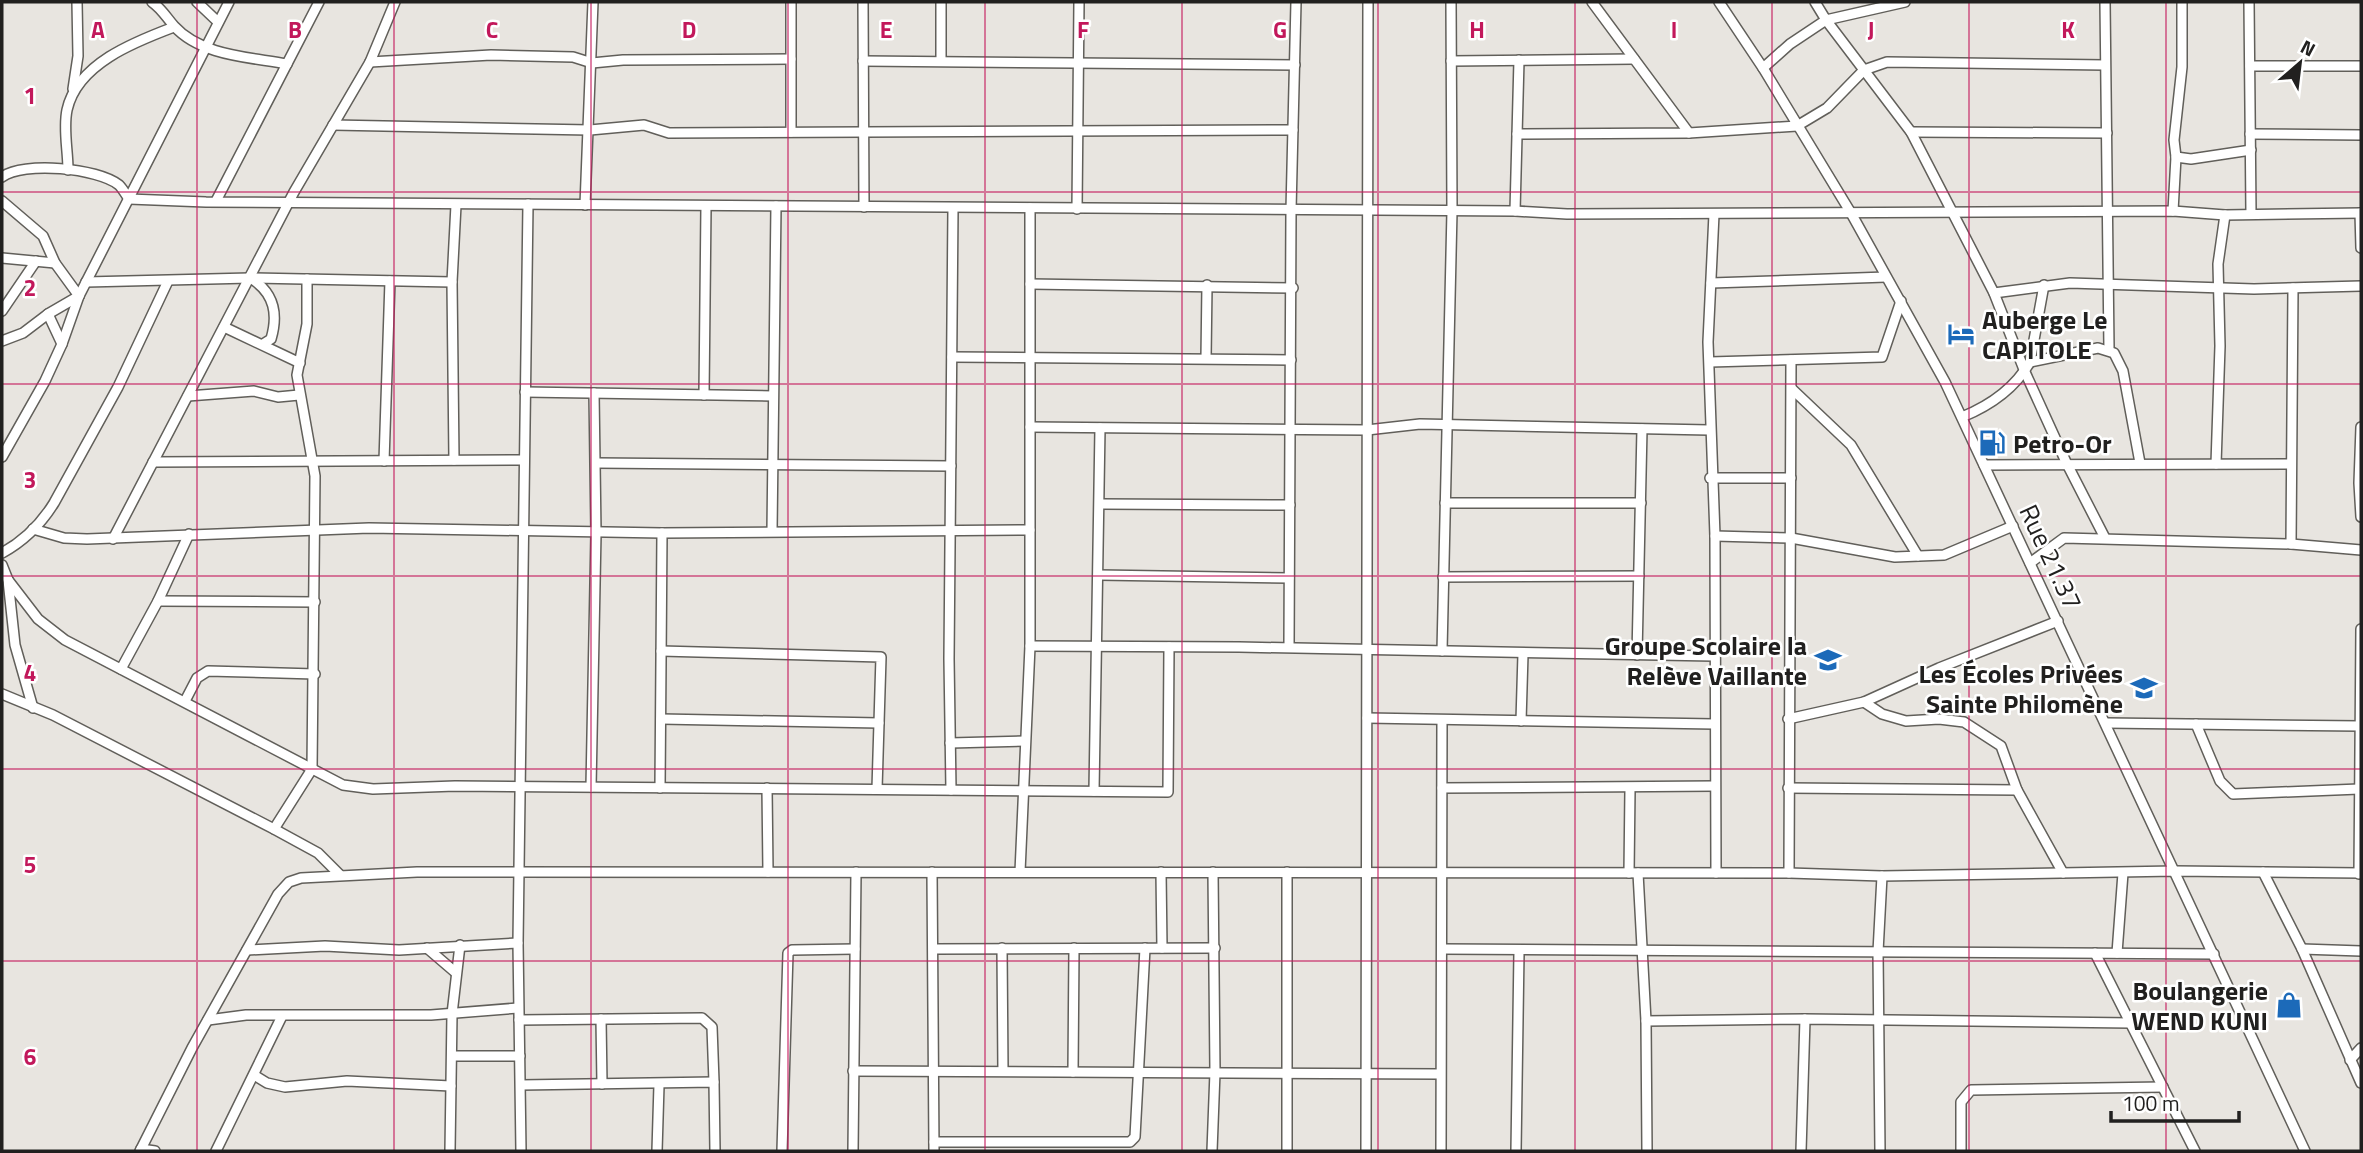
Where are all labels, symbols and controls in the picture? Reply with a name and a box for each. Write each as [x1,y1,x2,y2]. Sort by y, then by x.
text: A [91,12,105,47]
text: B [288,12,302,47]
text: C [486,12,498,47]
text: D [682,12,696,47]
text: E [880,12,892,47]
text: F [1077,12,1089,47]
text: G [1273,12,1287,47]
text: H [1469,12,1485,47]
text: I [1671,12,1677,47]
text: J [1868,12,1874,47]
text: K [2061,12,2075,47]
north arrow [2265,28,2335,98]
text: N [2296,32,2321,63]
text: 1 [24,78,36,113]
text: 2 [24,270,36,305]
place label: Auberge Le CAPITOLE [1982,300,2108,369]
hotel icon: Auberge Le CAPITOLE [1946,319,1976,349]
place label: Petro-Or [2013,424,2112,463]
fuel station icon: Petro-Or [1977,428,2007,458]
text: 3 [24,462,36,497]
street label: Rue 21.37 [2010,498,2092,616]
place label: Groupe Scolaire la Relève Vaillante [1605,626,1807,695]
school or university icon: Groupe Scolaire la Relève Vaillante [1813,645,1843,675]
place label: Les Écoles Privées Sainte Philomène [1918,654,2123,723]
text: 4 [24,655,36,690]
school or university icon: Les Écoles Privées Sainte Philomène [2129,673,2159,703]
text: 5 [24,847,36,882]
place label: Boulangerie WEND KUNI [2131,971,2268,1040]
shop icon: Boulangerie WEND KUNI [2274,990,2304,1020]
text: 6 [24,1039,37,1074]
scale bar [2111,1080,2239,1124]
text: 100 m [2122,1087,2179,1119]

